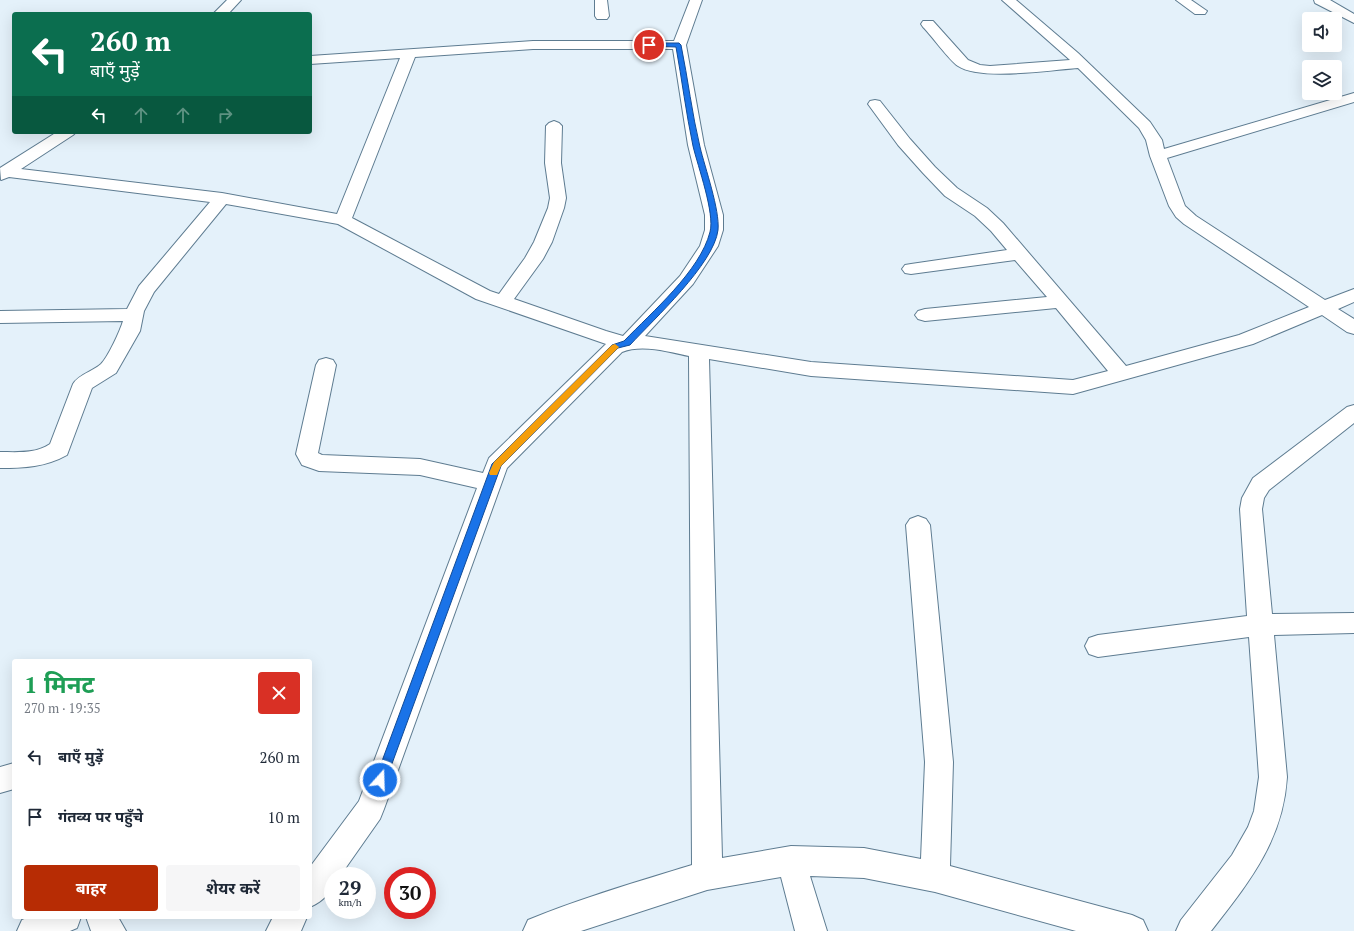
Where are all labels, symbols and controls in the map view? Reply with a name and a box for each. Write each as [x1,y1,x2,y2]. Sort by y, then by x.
map controls [1302,12,1342,100]
button: sound [1302,12,1342,52]
text: 260 m [90,22,171,59]
icon: left [24,28,76,80]
pin [632,28,666,62]
icon: arrive [638,34,660,56]
text: बाएँ मुड़ें [90,58,140,82]
button: layers [1302,60,1342,100]
icon: left [88,104,110,126]
icon: ahead [130,104,152,126]
icon: ahead [172,104,194,126]
icon: right [214,104,236,126]
text: 1 मिनट [24,668,94,700]
button: close [258,672,300,714]
text: 270 m · 19:35 [24,699,101,717]
icon: left [24,746,46,768]
text: बाएँ मुड़ें [58,746,103,766]
text: 260 m [259,747,300,767]
position arrow [359,759,401,801]
icon: arrive [24,806,46,828]
text: गंतव्य पर पहुँचे [58,806,143,826]
text: 10 m [267,807,300,827]
button: बाहर [24,865,158,911]
button: शेयर करें [166,865,300,911]
speed limit sign: 30 [384,867,436,919]
text: 29 [339,874,361,901]
text: km/h [338,896,362,909]

